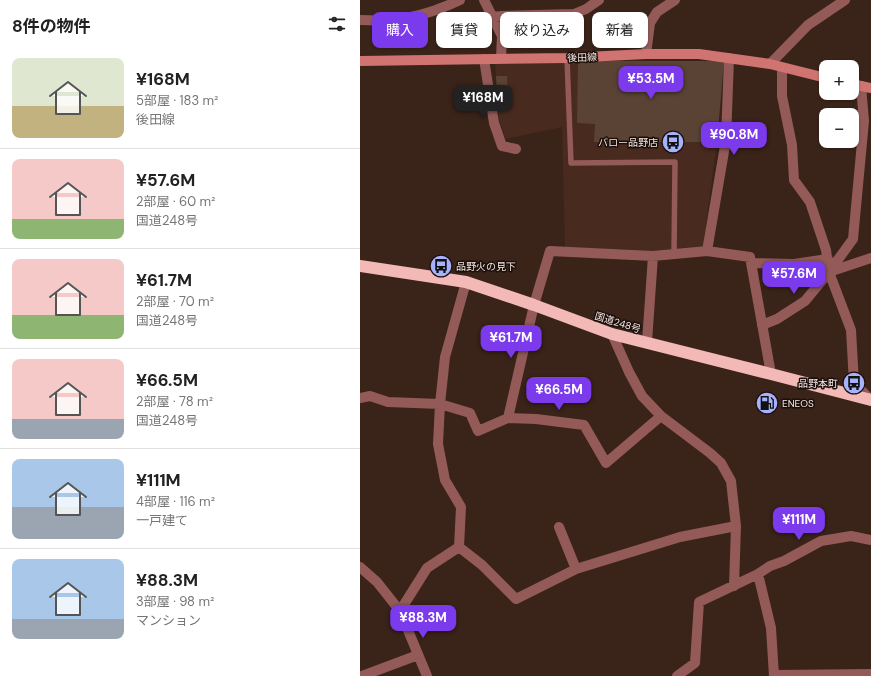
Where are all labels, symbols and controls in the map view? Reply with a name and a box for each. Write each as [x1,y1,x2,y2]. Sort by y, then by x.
chip: 購入 [372,12,428,48]
chip: 賃貸 [436,12,492,48]
chip: 絞り込み [500,12,584,48]
chip: 新着 [592,12,648,48]
icon: filters [326,13,348,35]
text: 8件の物件 [12,15,91,37]
street label: 後田線 [567,50,597,65]
map controls [819,60,859,148]
button: + [819,60,859,100]
pin: ¥53.5M [618,66,684,100]
text: ¥168M [136,68,190,90]
text: ¥53.5M [627,70,675,87]
icon: home [44,74,92,122]
pin: ¥168M [455,85,511,119]
text: ¥168M [462,89,504,106]
text: 5部屋 · 183 m² [136,92,218,109]
button: − [819,108,859,148]
text: 後田線 [136,111,175,128]
pin: ¥90.8M [701,122,767,156]
text: ¥90.8M [710,126,758,143]
bus stop icon: バロー品野店 [660,129,686,155]
place label: バロー品野店 [598,136,658,149]
text: ¥57.6M [136,169,195,191]
icon: home [44,175,92,223]
text: 2部屋 · 60 m² [136,193,215,210]
text: 国道248号 [136,212,198,229]
bus stop icon: 品野火の見下 [428,253,454,279]
place label: 品野火の見下 [456,260,516,273]
pin: ¥57.6M [761,261,827,295]
text: ¥57.6M [771,265,817,282]
text: ¥61.7M [136,269,192,291]
icon: home [44,275,92,323]
text: 2部屋 · 70 m² [136,293,214,310]
street label: 国道248号 [593,309,643,336]
text: 国道248号 [136,312,198,329]
pin: ¥61.7M [478,325,544,359]
text: ¥61.7M [490,329,532,346]
text: ¥66.5M [136,369,198,391]
bus stop icon: 品野本町 [841,370,867,396]
icon: home [44,375,92,423]
pin: ¥66.5M [526,377,592,411]
place label: 品野本町 [798,377,838,390]
text: ¥66.5M [535,381,583,398]
fuel station icon: ENEOS [754,390,780,416]
text: 2部屋 · 78 m² [136,393,213,410]
place label: ENEOS [782,397,814,410]
text: 国道248号 [136,412,198,429]
text: ¥111M [136,469,181,491]
icon: home [44,475,92,523]
text: 4部屋 · 116 m² [136,493,215,510]
pin: ¥111M [771,507,827,541]
text: ¥111M [782,511,816,528]
text: 一戸建て [136,512,188,529]
text: ¥88.3M [136,569,198,591]
icon: home [44,575,92,623]
text: 3部屋 · 98 m² [136,593,214,610]
pin: ¥88.3M [390,605,456,639]
text: ¥88.3M [399,609,447,626]
text: マンション [136,612,201,629]

